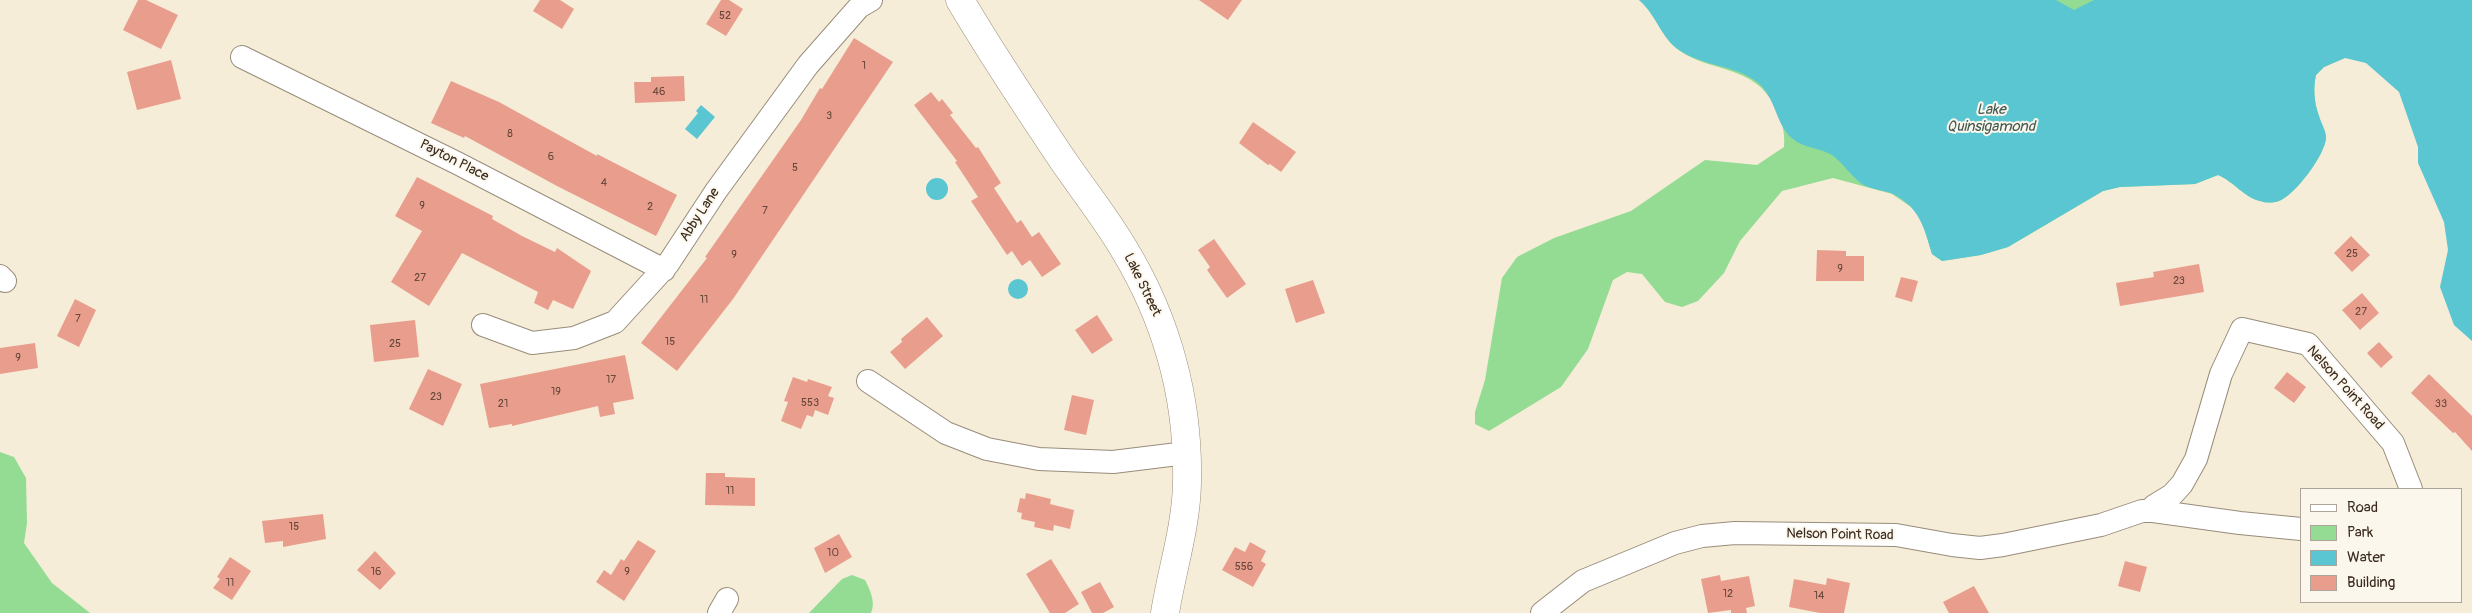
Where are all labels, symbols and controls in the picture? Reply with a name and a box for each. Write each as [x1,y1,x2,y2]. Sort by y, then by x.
house number: 52 [719,9,731,23]
house number: 1 [862,59,866,73]
house number: 46 [653,85,665,99]
water label: Lake Quinsigamond [1947,101,2035,136]
house number: 3 [826,109,832,123]
house number: 8 [507,127,513,141]
street label: Payton Place [417,136,491,186]
house number: 6 [548,150,554,164]
house number: 5 [792,161,798,175]
house number: 4 [601,176,607,190]
street label: Abby Lane [676,185,724,245]
house number: 9 [419,199,425,213]
house number: 2 [647,200,653,214]
house number: 7 [762,204,768,218]
house number: 25 [2346,247,2358,261]
house number: 9 [731,248,737,262]
street label: Lake Street [1120,251,1164,319]
house number: 9 [1837,262,1843,276]
house number: 27 [414,271,426,285]
house number: 23 [2173,274,2185,288]
house number: 11 [700,293,708,307]
house number: 27 [2355,305,2367,319]
house number: 7 [75,312,81,326]
house number: 15 [665,335,675,349]
house number: 25 [389,337,401,351]
street label: Nelson Point Road [2303,342,2387,434]
house number: 9 [15,351,21,365]
house number: 17 [606,373,616,387]
house number: 19 [551,385,561,399]
house number: 23 [430,390,442,404]
house number: 553 [801,396,819,410]
house number: 21 [498,397,508,411]
house number: 33 [2435,397,2447,411]
house number: 11 [726,484,734,498]
legend [2300,488,2462,603]
text: Road [2347,498,2378,517]
house number: 15 [289,520,299,534]
text: Park [2347,523,2373,542]
street label: Nelson Point Road [1786,526,1894,544]
house number: 10 [827,546,839,560]
text: Water [2347,548,2385,567]
house number: 556 [1235,560,1253,574]
house number: 16 [371,565,381,579]
house number: 9 [624,565,630,579]
text: Building [2347,573,2395,592]
house number: 11 [226,576,234,590]
house number: 12 [1723,587,1733,601]
house number: 14 [1814,589,1824,603]

